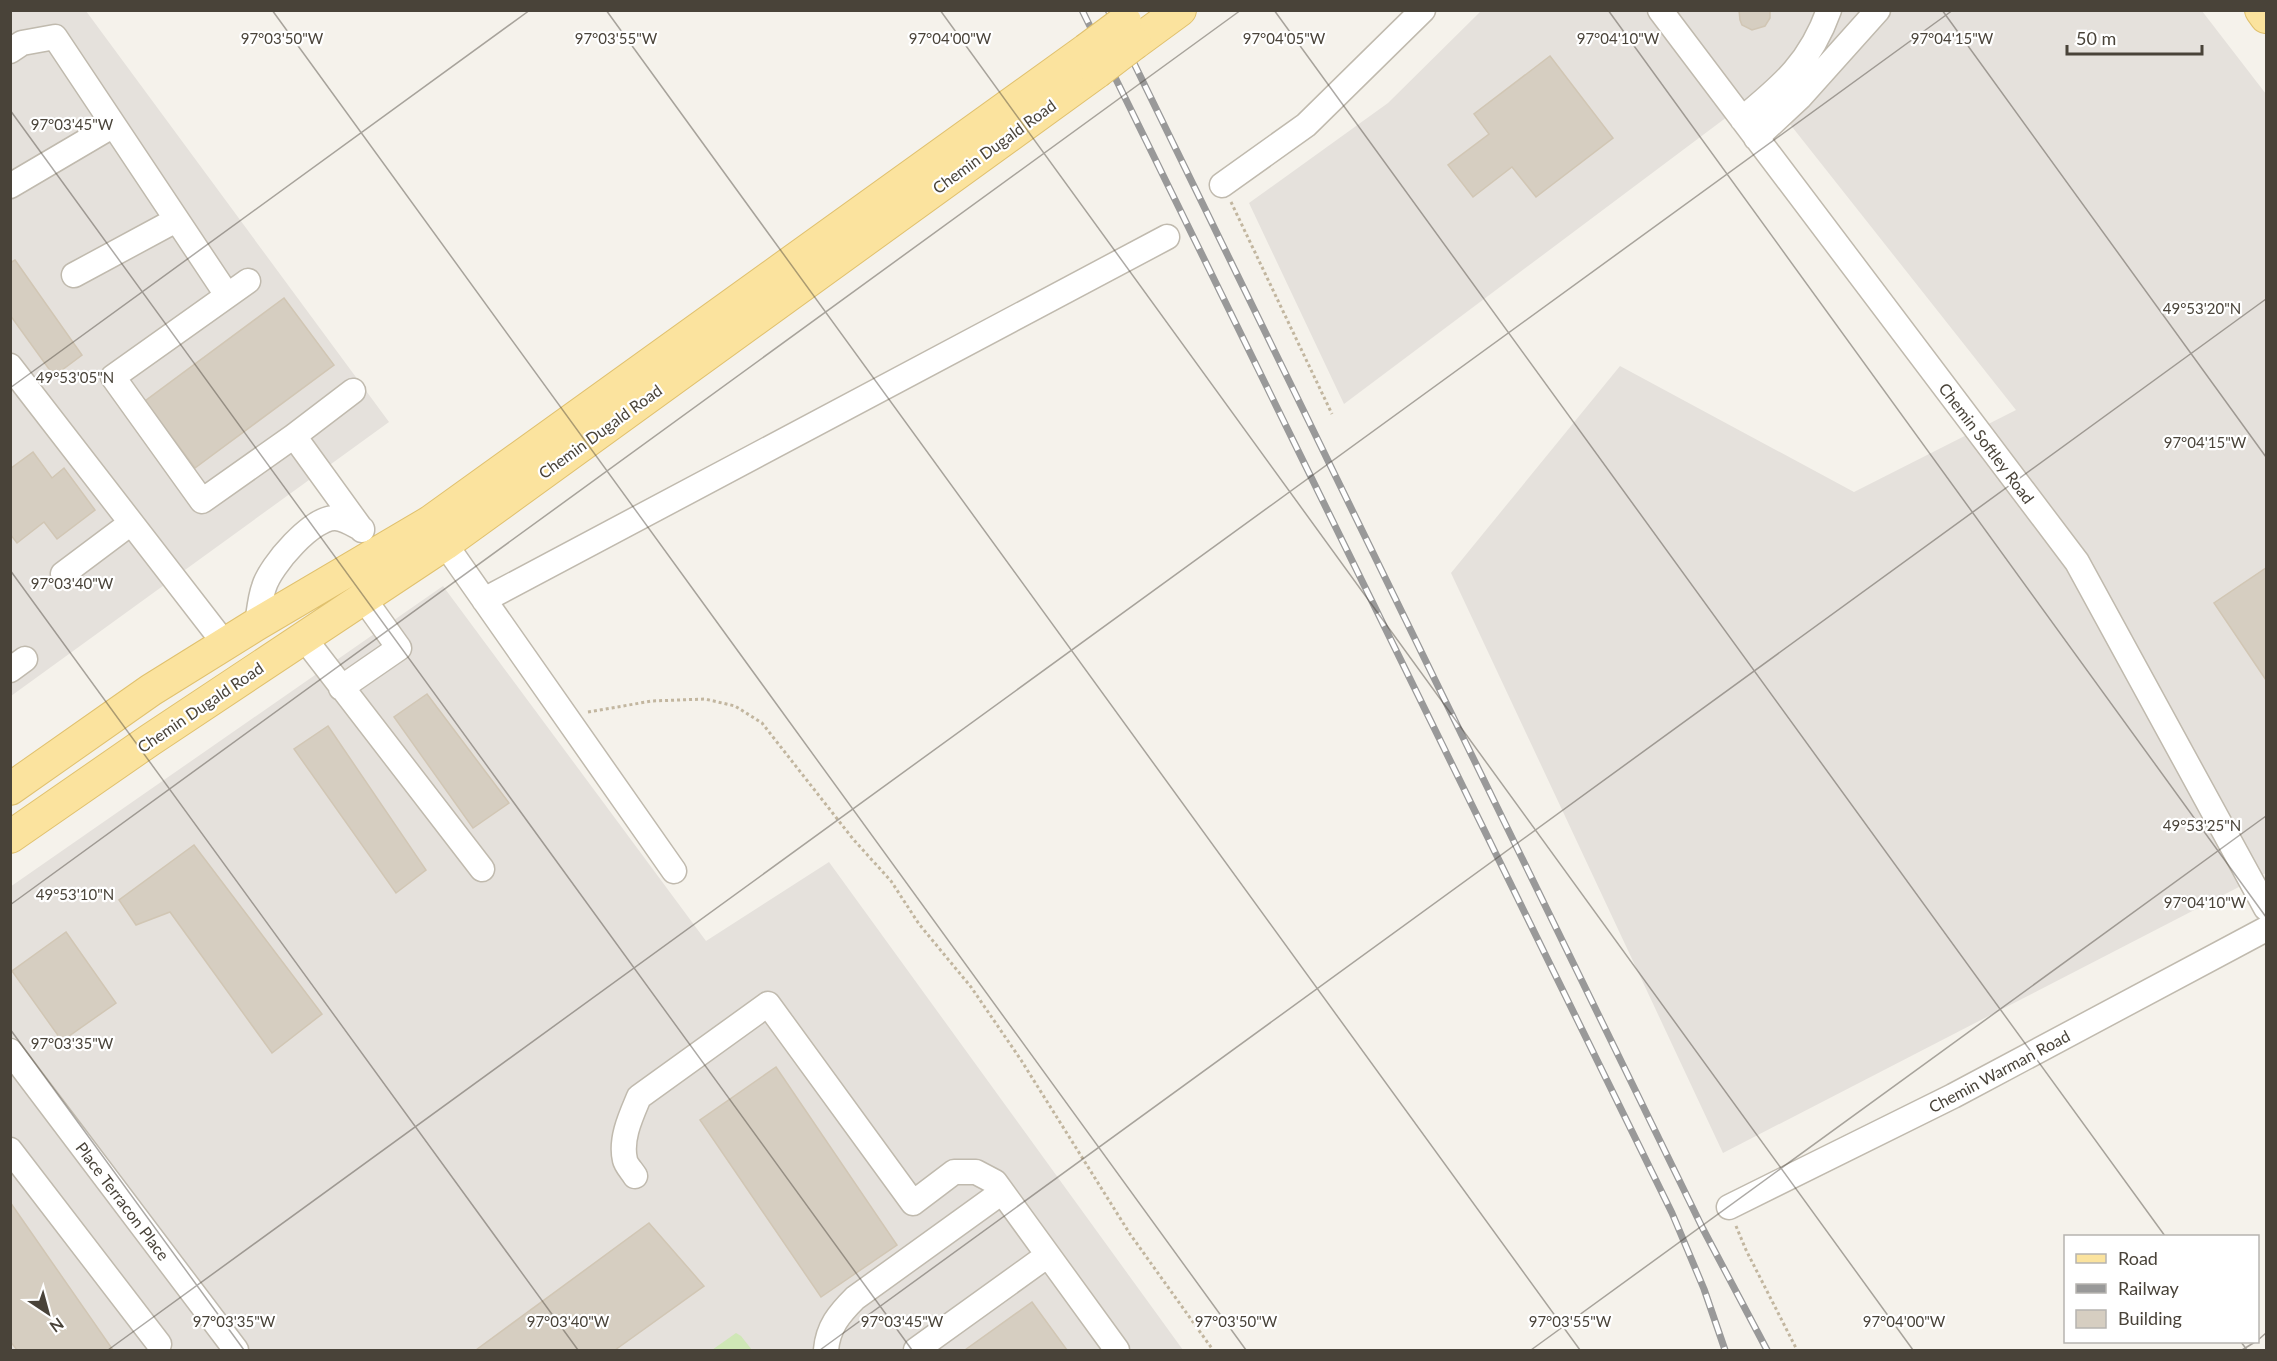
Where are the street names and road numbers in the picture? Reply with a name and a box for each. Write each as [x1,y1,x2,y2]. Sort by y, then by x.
street label: Chemin Dugald Road [929,95,1059,197]
street label: Chemin Softley Road [1935,379,2039,507]
street label: Chemin Dugald Road [535,380,665,482]
street label: Chemin Dugald Road [133,658,267,756]
street label: Chemin Warman Road [1925,1026,2073,1116]
street label: Place Terracon Place [72,1138,174,1264]

